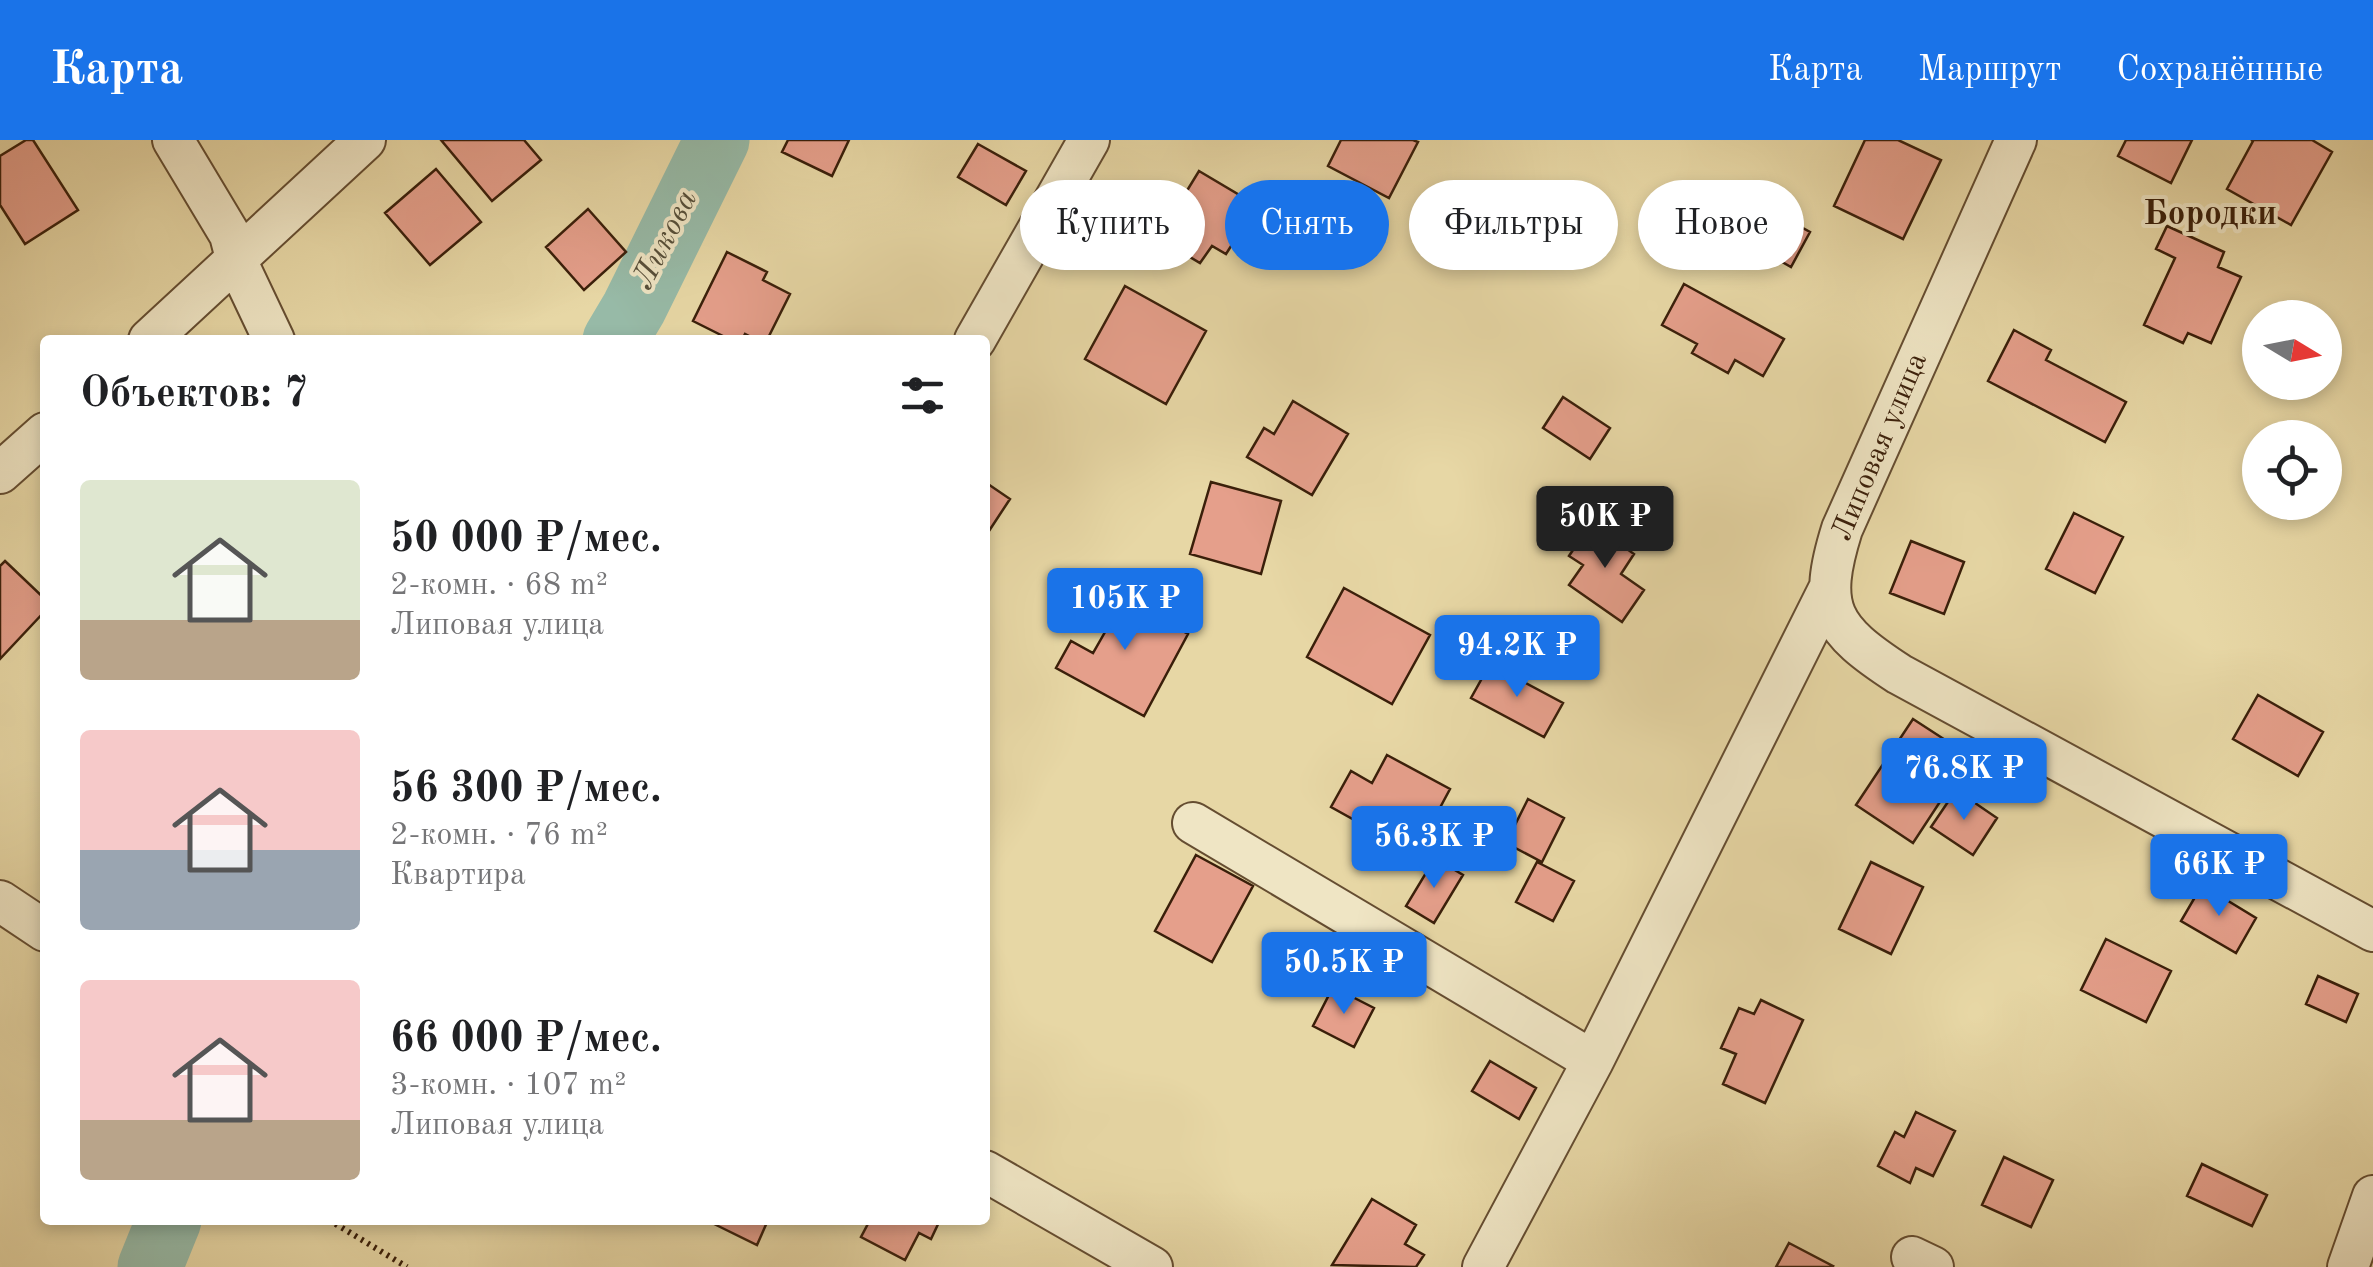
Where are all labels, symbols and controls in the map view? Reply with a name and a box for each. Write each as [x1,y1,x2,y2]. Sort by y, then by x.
text: Карта [50,46,183,94]
text: Карта [1768,53,1863,88]
text: Маршрут [1918,53,2062,88]
text: Сохранённые [2117,53,2323,88]
chip: Купить [1020,180,1205,270]
chip: Снять [1225,180,1389,270]
chip: Фильтры [1409,180,1618,270]
chip: Новое [1638,180,1804,270]
water label: Ликова [628,185,704,295]
district label: Бородки [2143,197,2277,232]
north arrow [2242,300,2342,400]
map controls [2242,300,2342,520]
street label: Липовая улица [1827,349,1933,545]
icon: filters [895,368,950,423]
text: Объектов: 7 [80,374,308,416]
button: locate [2242,420,2342,520]
pin: 50K ₽ [1535,486,1675,571]
text: 50K ₽ [1558,502,1652,534]
text: 50 000 ₽/мес. [390,519,662,561]
icon: home [160,520,280,640]
pin: 105K ₽ [1044,568,1206,653]
text: 2-комн. · 68 m² [390,570,608,602]
text: 105K ₽ [1069,584,1181,616]
text: Липовая улица [390,610,604,642]
pin: 94.2K ₽ [1425,615,1609,700]
text: 94.2K ₽ [1457,631,1577,663]
pin: 76.8K ₽ [1872,738,2056,823]
text: 76.8K ₽ [1904,754,2024,786]
text: 56 300 ₽/мес. [390,769,662,811]
icon: home [160,770,280,890]
pin: 56.3K ₽ [1342,806,1526,891]
text: 2-комн. · 76 m² [390,820,608,852]
text: 56.3K ₽ [1374,822,1494,854]
pin: 66K ₽ [2149,834,2289,919]
text: 66K ₽ [2172,850,2266,882]
text: Квартира [390,860,526,892]
pin: 50.5K ₽ [1252,932,1436,1017]
text: 50.5K ₽ [1284,948,1404,980]
text: 66 000 ₽/мес. [390,1019,662,1061]
icon: home [160,1020,280,1140]
text: 3-комн. · 107 m² [390,1070,626,1102]
text: Липовая улица [390,1110,604,1142]

